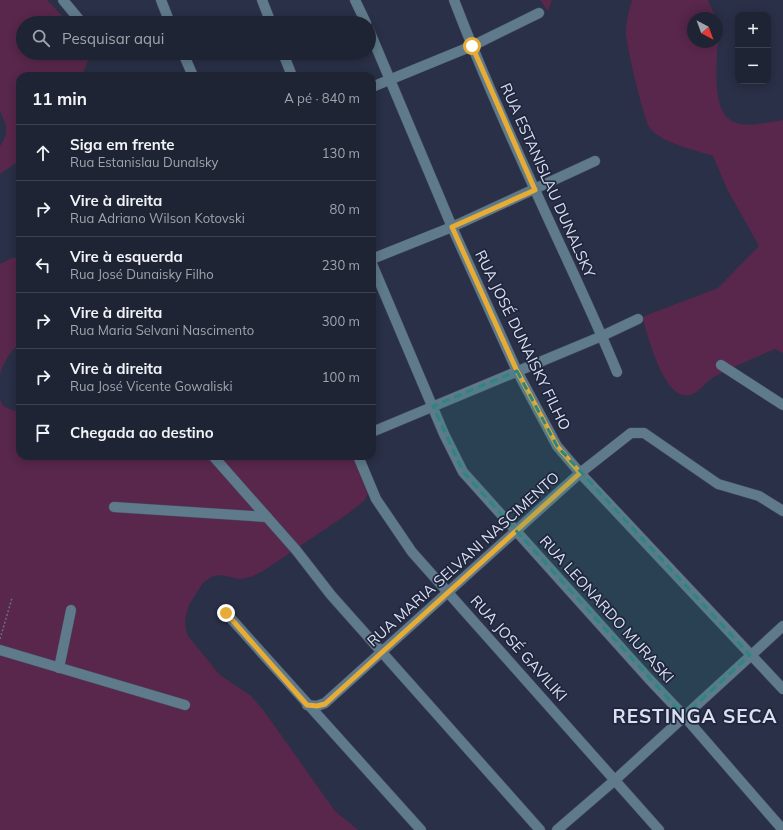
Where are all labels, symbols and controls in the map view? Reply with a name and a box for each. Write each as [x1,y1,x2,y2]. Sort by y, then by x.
north arrow [687,12,723,48]
map controls [735,12,771,84]
button: + [735,12,771,48]
search box [16,16,376,60]
icon: search [30,27,52,49]
text: Pesquisar aqui [62,29,164,48]
route start [463,37,481,55]
button: − [735,48,771,84]
street label: RUA ESTANISLAU DUNALSKY [496,80,600,281]
text: 11 min [32,88,87,109]
text: A pé · 840 m [284,90,360,106]
text: Siga em frente [70,135,175,154]
icon: ahead [32,142,54,164]
text: 130 m [322,145,360,161]
text: Rua Estanislau Dunalsky [70,154,218,170]
text: Vire à direita [70,191,162,210]
icon: right [32,198,54,220]
text: 80 m [330,201,360,217]
text: Rua Adriano Wilson Kotovski [70,210,245,226]
text: Vire à esquerda [70,247,183,266]
street label: RUA JOSÉ DUNAISKY FILHO [471,247,575,433]
icon: left [32,254,54,276]
text: 230 m [322,257,360,273]
text: Rua José Dunaisky Filho [70,266,214,282]
text: Vire à direita [70,303,162,322]
icon: right [32,310,54,332]
text: 300 m [322,313,360,329]
text: Rua Maria Selvani Nascimento [70,322,254,338]
text: Vire à direita [70,359,162,378]
icon: right [32,366,54,388]
text: 100 m [322,369,360,385]
text: Rua José Vicente Gowaliski [70,378,233,394]
icon: arrive [32,422,54,444]
text: Chegada ao destino [70,423,214,442]
street label: RUA MARIA SELVANI NASCIMENTO [363,468,563,650]
street label: RUA LEONARDO MURASKI [536,531,678,687]
street label: RUA JOSÉ GAVILIKI [467,591,571,705]
route end [217,604,235,622]
district label: RESTINGA SECA [613,704,777,728]

